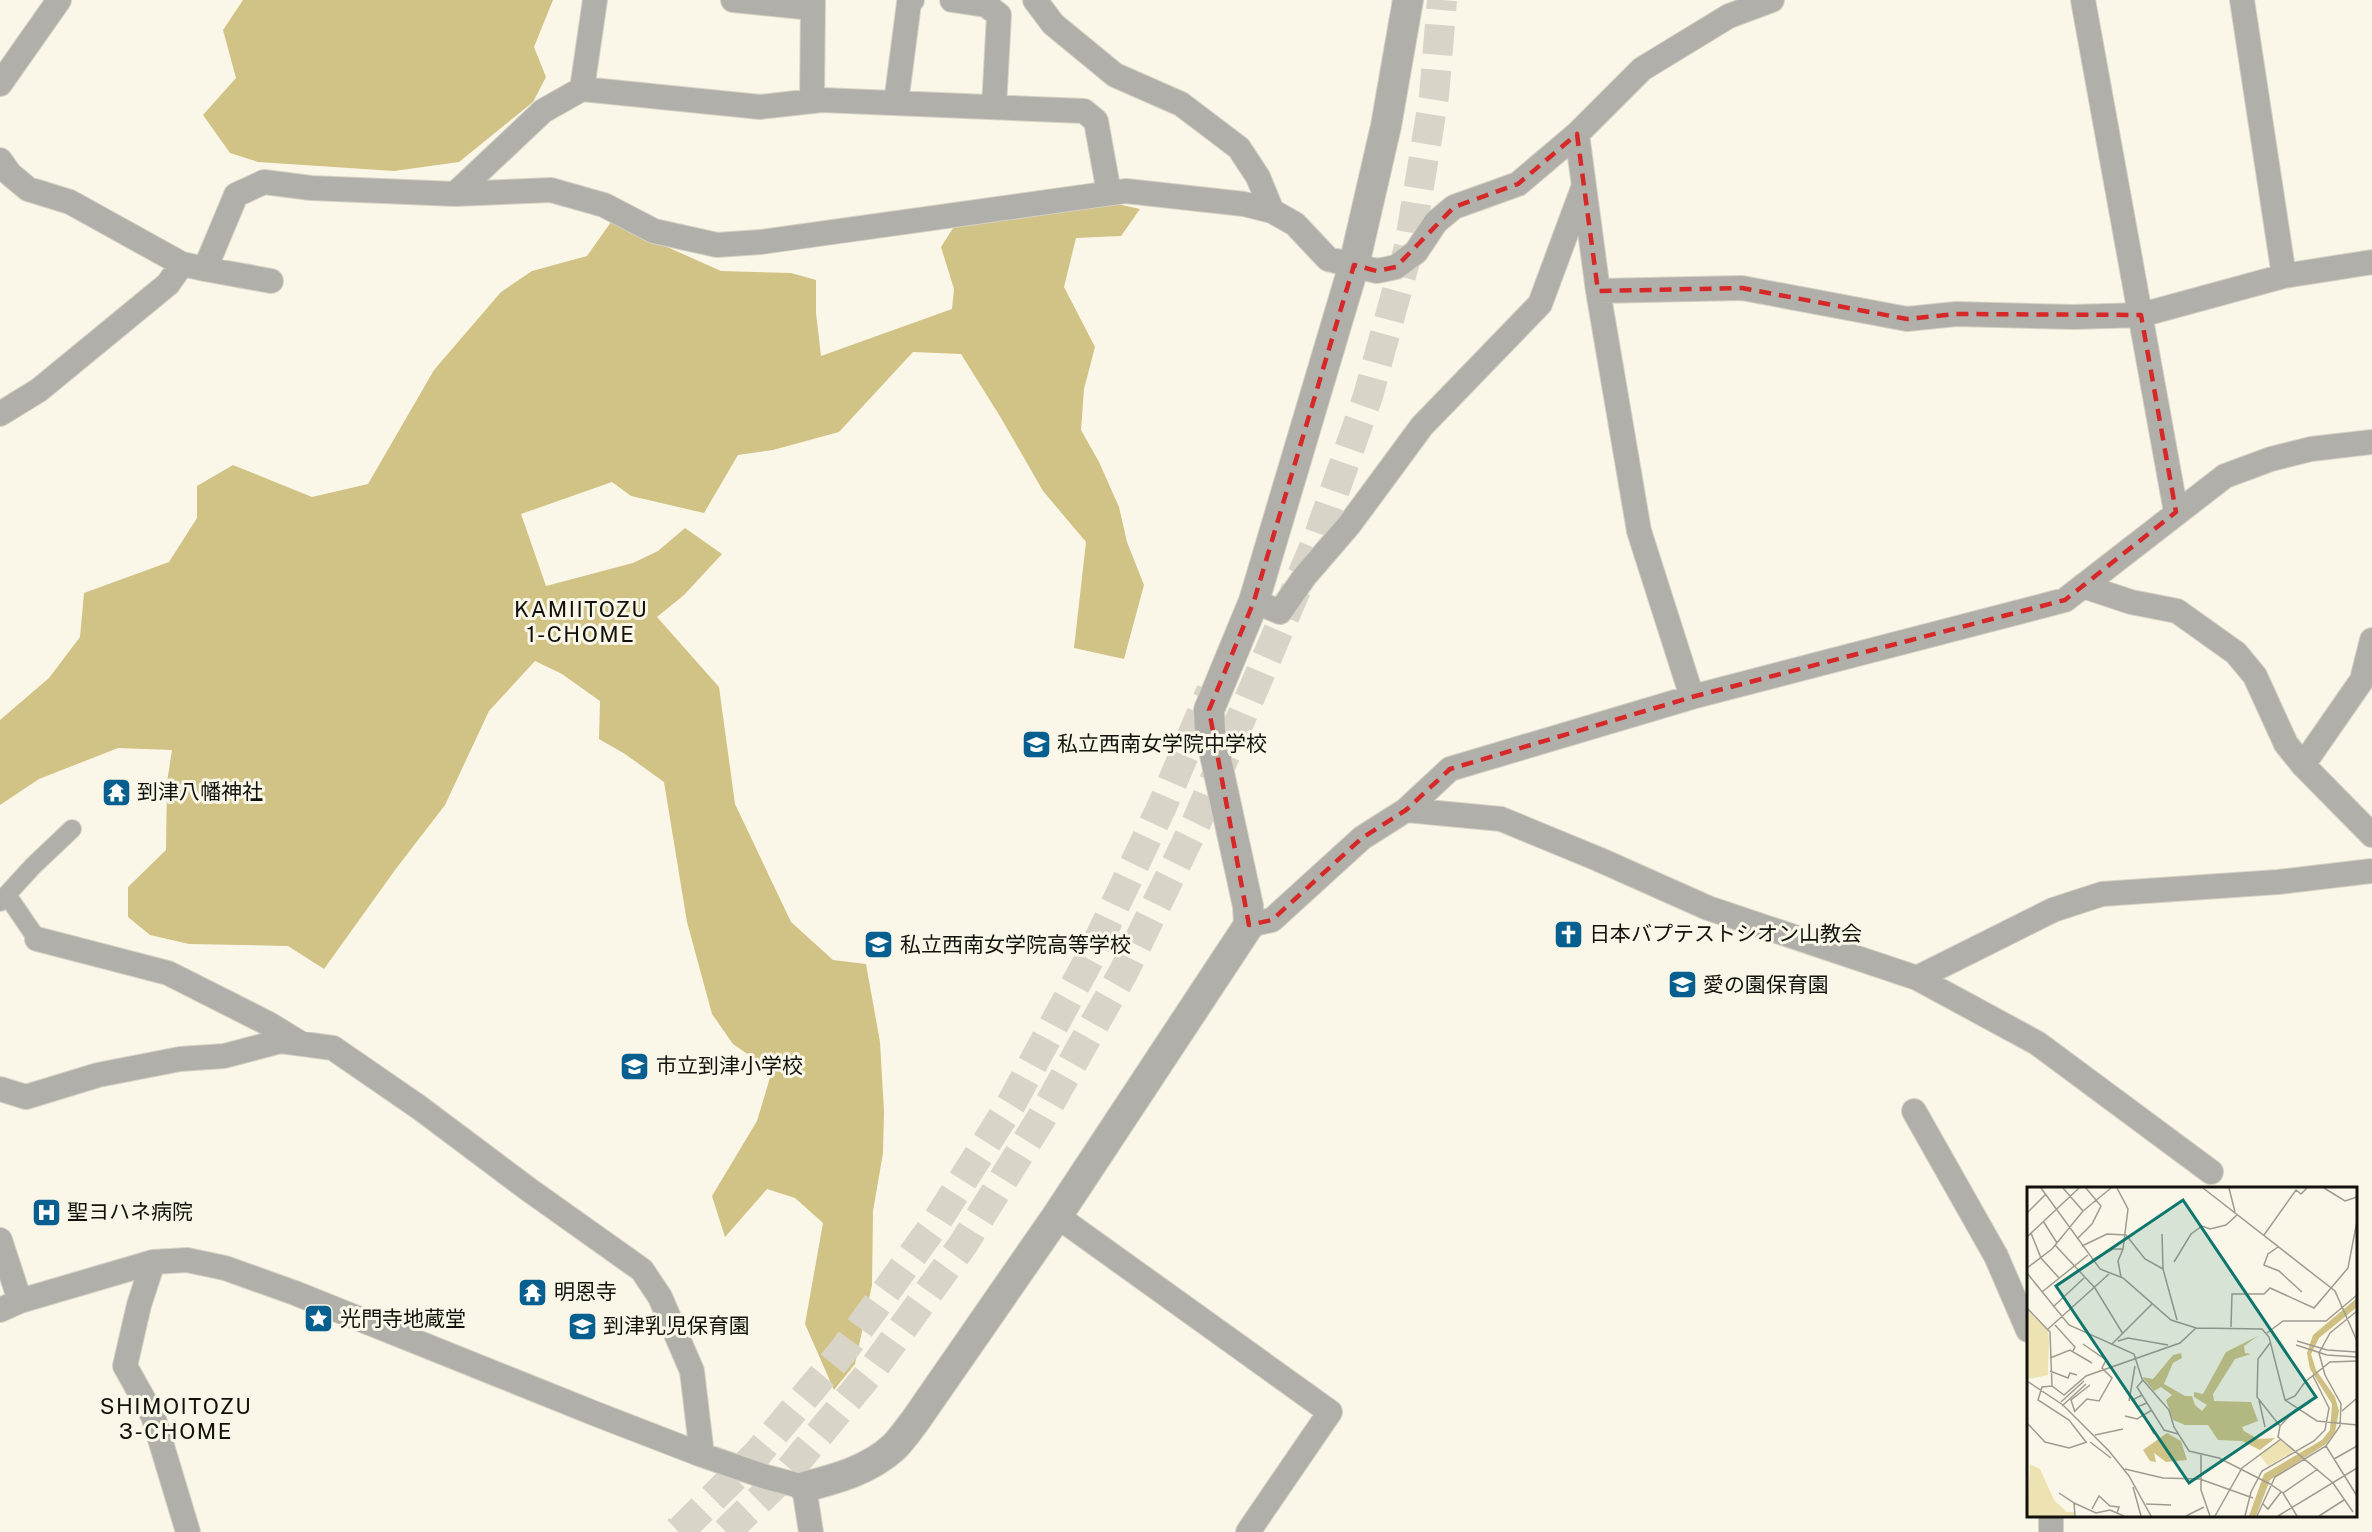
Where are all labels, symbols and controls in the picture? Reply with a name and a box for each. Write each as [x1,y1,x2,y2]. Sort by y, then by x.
district label: KAMIITOZU 1-CHOME [514,596,648,647]
school or university icon: 私立西南女学院中学校 [1020,728,1052,760]
place label: 私立西南女学院中学校 [1057,731,1267,756]
temple icon: 到津八幡神社 [100,776,132,808]
place label: 到津八幡神社 [137,779,263,804]
church icon: 日本バプテストシオン山教会 [1552,918,1584,950]
place label: 日本バプテストシオン山教会 [1589,921,1862,946]
school or university icon: 私立西南女学院高等学校 [863,929,895,961]
place label: 私立西南女学院高等学校 [900,932,1131,957]
school or university icon: 愛の園保育園 [1666,969,1698,1001]
place label: 愛の園保育園 [1703,972,1829,997]
school or university icon: 市立到津小学校 [619,1050,651,1082]
place label: 市立到津小学校 [656,1053,803,1078]
inset map [2027,1187,2357,1517]
hospital icon: 聖ヨハネ病院 [30,1196,62,1228]
place label: 聖ヨハネ病院 [67,1199,193,1224]
temple icon: 明恩寺 [517,1276,549,1308]
place label: 明恩寺 [554,1279,617,1304]
place icon: 光門寺地蔵堂 [303,1303,335,1335]
place label: 光門寺地蔵堂 [340,1306,466,1331]
school or university icon: 到津乳児保育園 [566,1310,598,1342]
place label: 到津乳児保育園 [603,1313,750,1338]
district label: SHIMOITOZU 3-CHOME [100,1393,252,1444]

